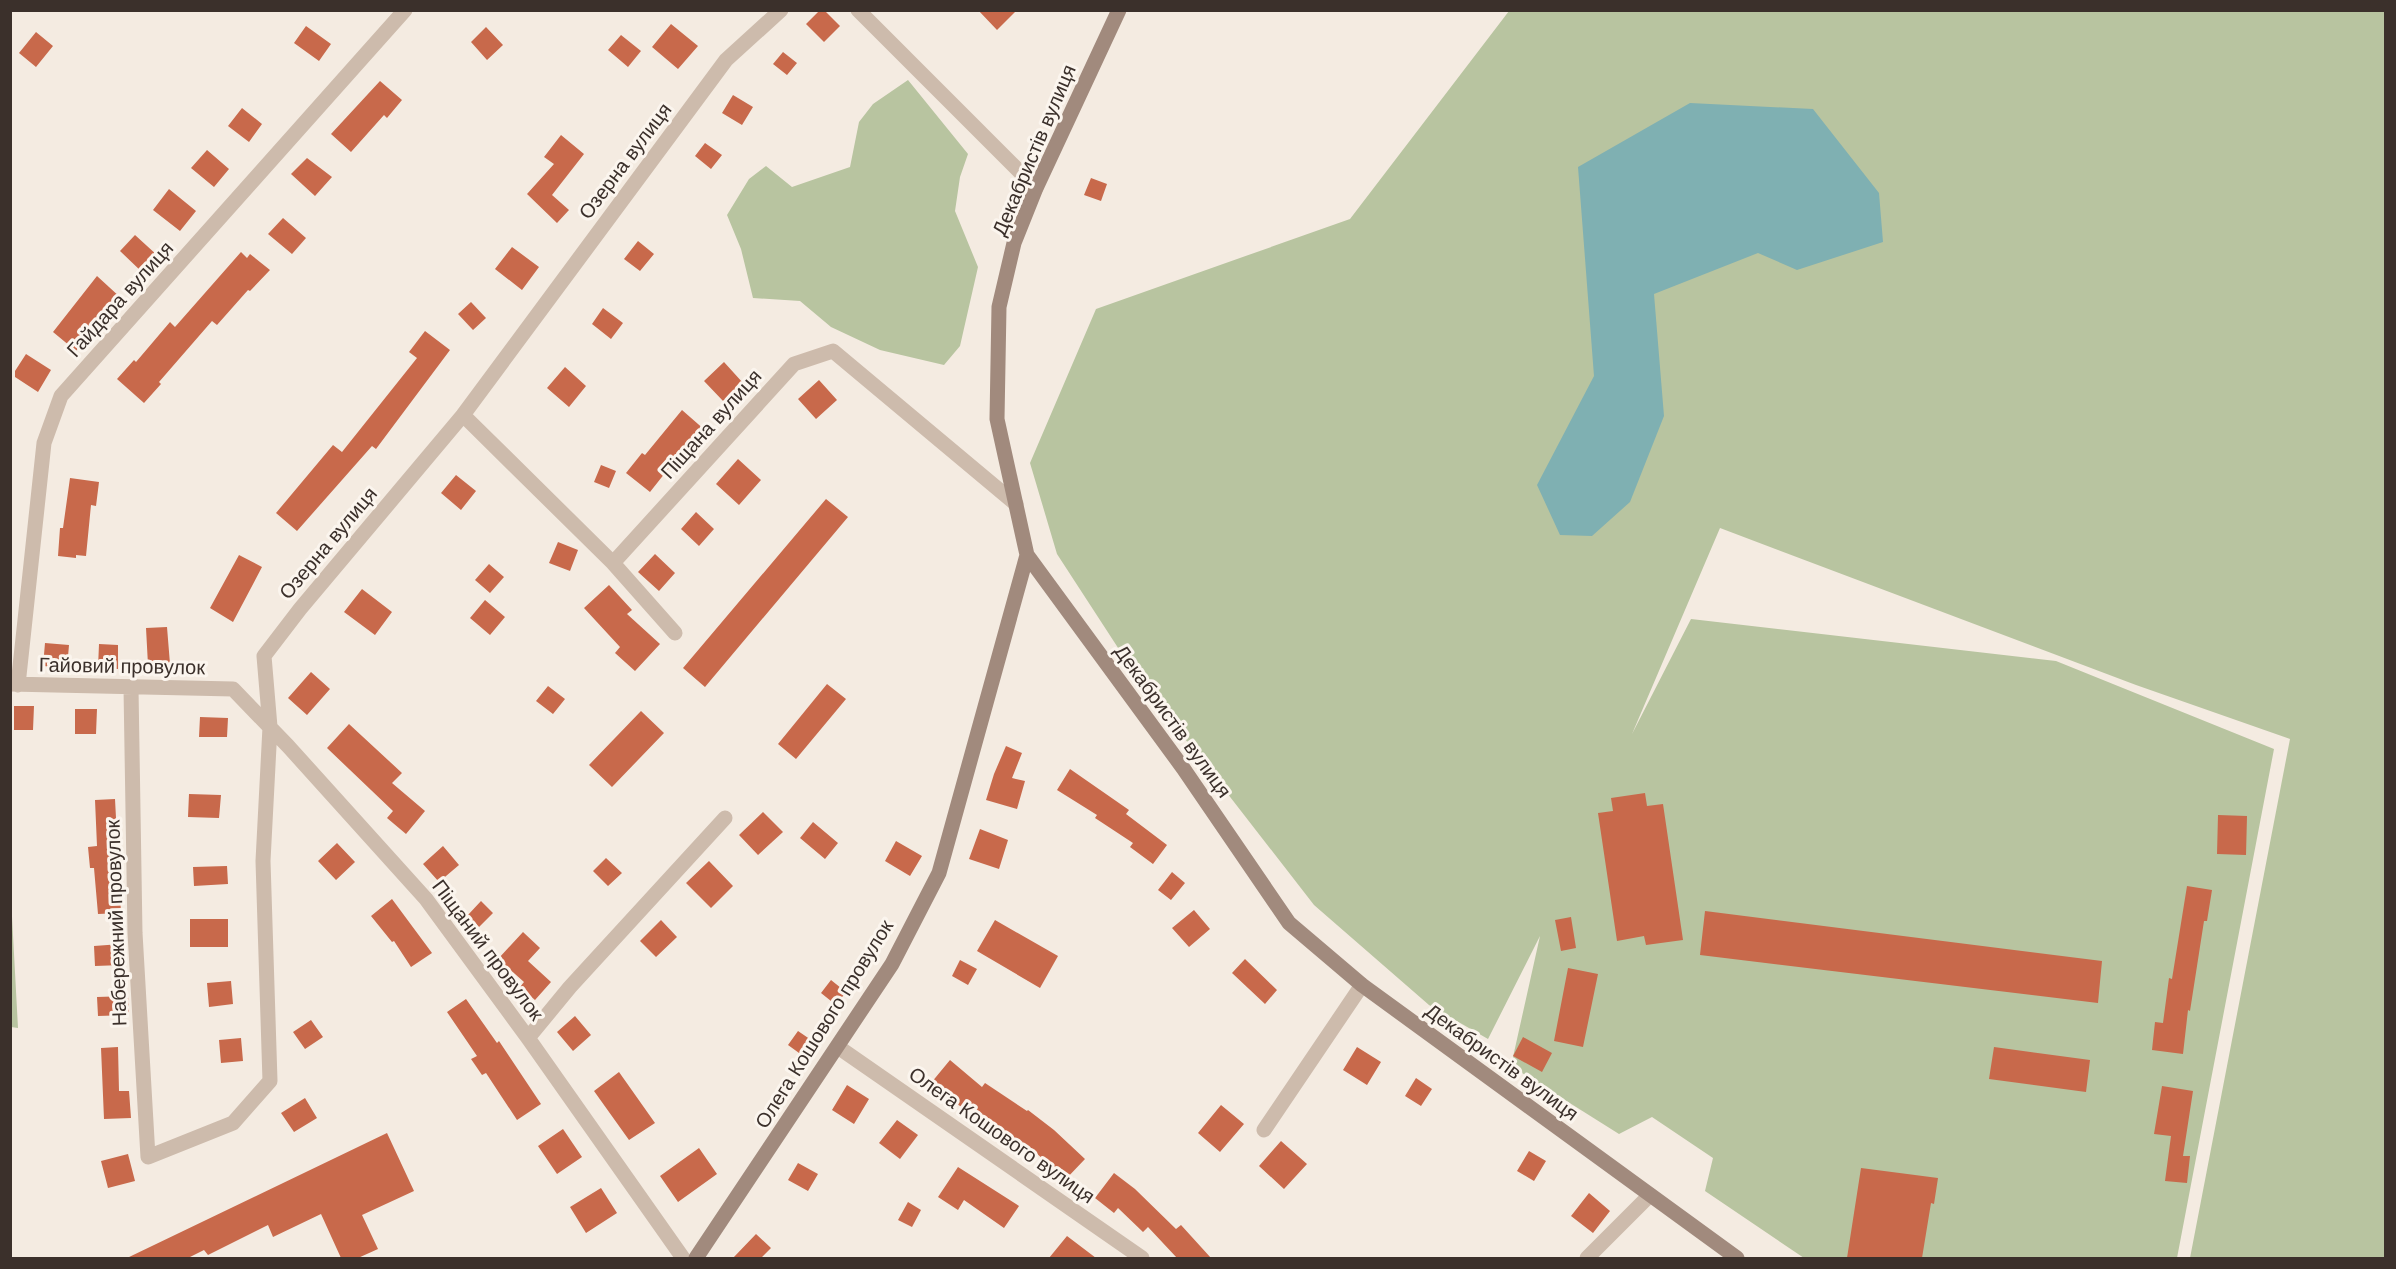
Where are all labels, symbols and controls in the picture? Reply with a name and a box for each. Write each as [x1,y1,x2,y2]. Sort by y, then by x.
street label: Декабристів вулиця [988,61,1080,239]
street label: Озерна вулиця [574,99,676,223]
street label: Гайдара вулиця [62,237,178,361]
street label: Піщана вулиця [656,365,766,483]
street label: Озерна вулиця [275,483,381,603]
street label: Декабристів вулиця [1110,640,1236,802]
street label: Гайовий провулок [39,654,206,678]
street label: Набережний провулок [101,819,131,1027]
street label: Піщаний провулок [428,876,548,1025]
street label: Олега Кошового провулок [751,916,897,1132]
street label: Декабристів вулиця [1421,999,1583,1125]
street label: Олега Кошового вулиця [905,1062,1099,1208]

